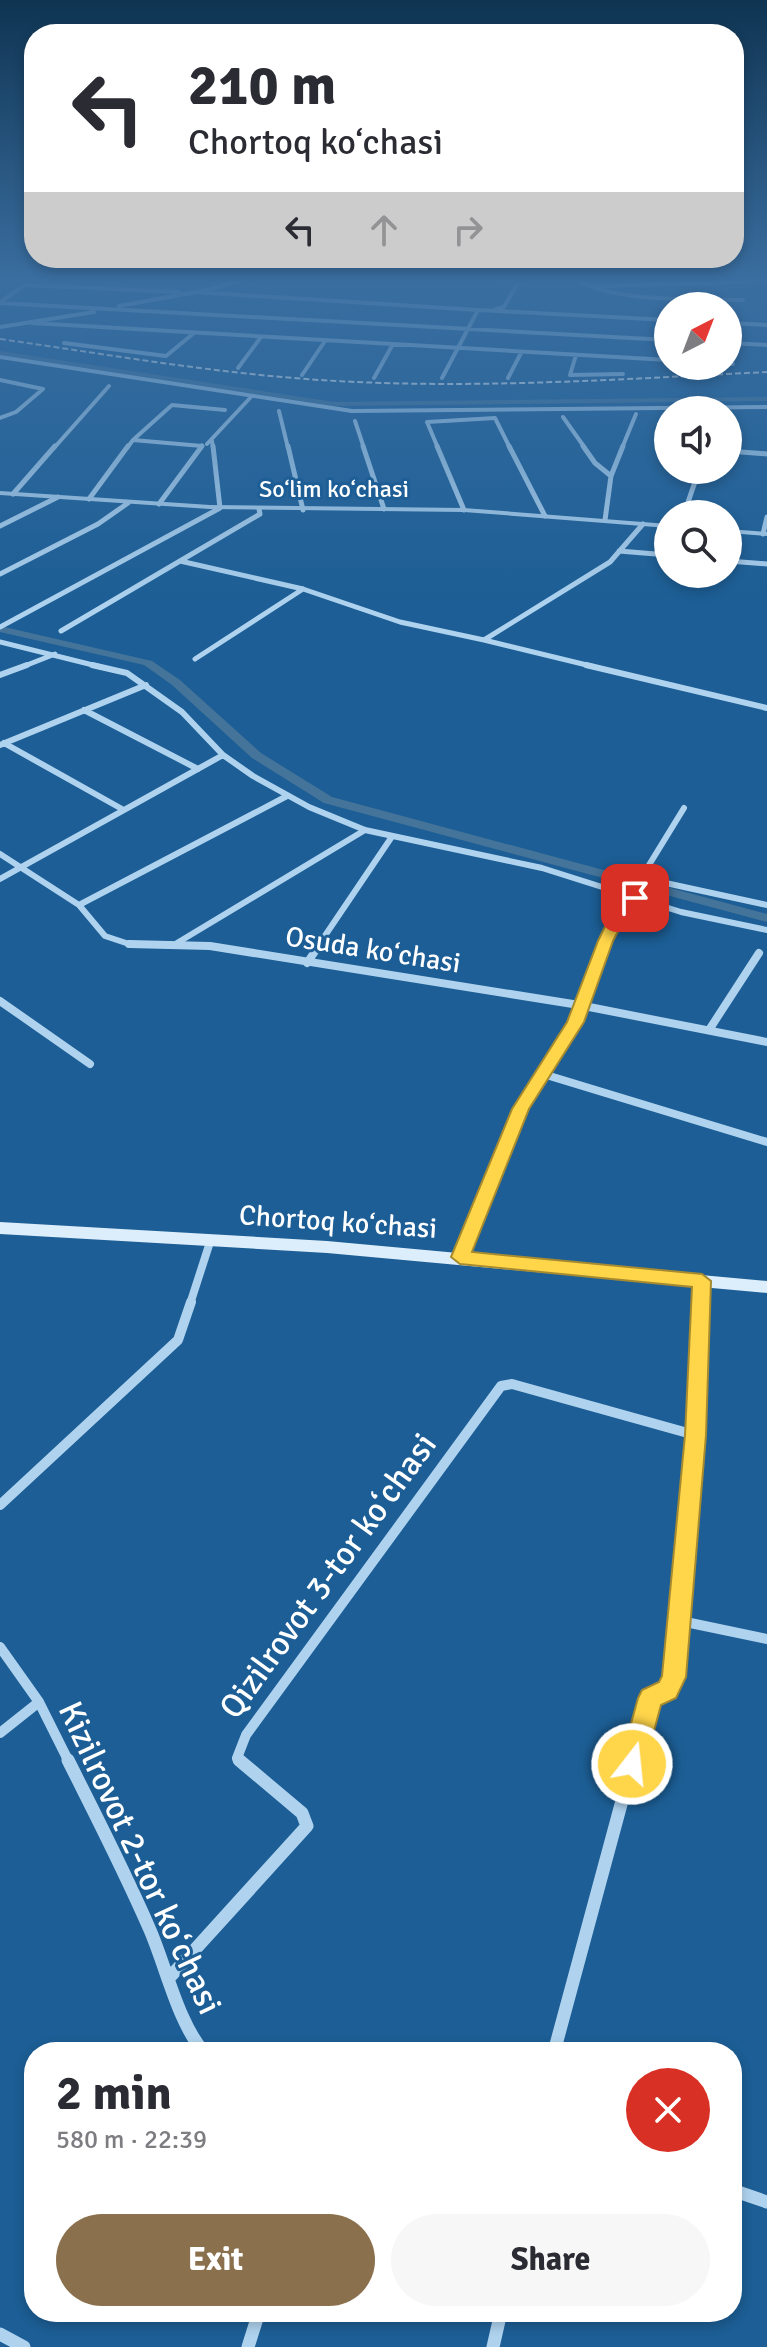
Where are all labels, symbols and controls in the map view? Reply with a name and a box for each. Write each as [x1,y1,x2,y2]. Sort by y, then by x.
text: 210 m [188,51,336,120]
icon: left [56,56,160,160]
text: Chortoq koʻchasi [188,120,443,165]
icon: left [278,208,322,252]
icon: ahead [362,208,406,252]
icon: right [446,208,490,252]
north arrow [654,292,742,380]
map controls [654,292,742,588]
button: sound [654,396,742,484]
street label: Soʻlim koʻchasi [259,474,409,504]
button: search [654,500,742,588]
pin [601,864,669,932]
icon: arrive [613,876,657,920]
street label: Osuda koʻchasi [283,919,463,981]
street label: Chortoq koʻchasi [238,1198,438,1246]
street label: Qizilrovot 3-tor koʻchasi [210,1425,446,1727]
street label: Kizilrovot 2-tor koʻchasi [49,1695,231,2021]
position arrow [590,1722,674,1806]
text: 2 min [56,2064,172,2123]
button: close [626,2068,710,2152]
text: 580 m · 22:39 [56,2124,207,2156]
button: Exit [56,2214,375,2306]
button: Share [391,2214,710,2306]

